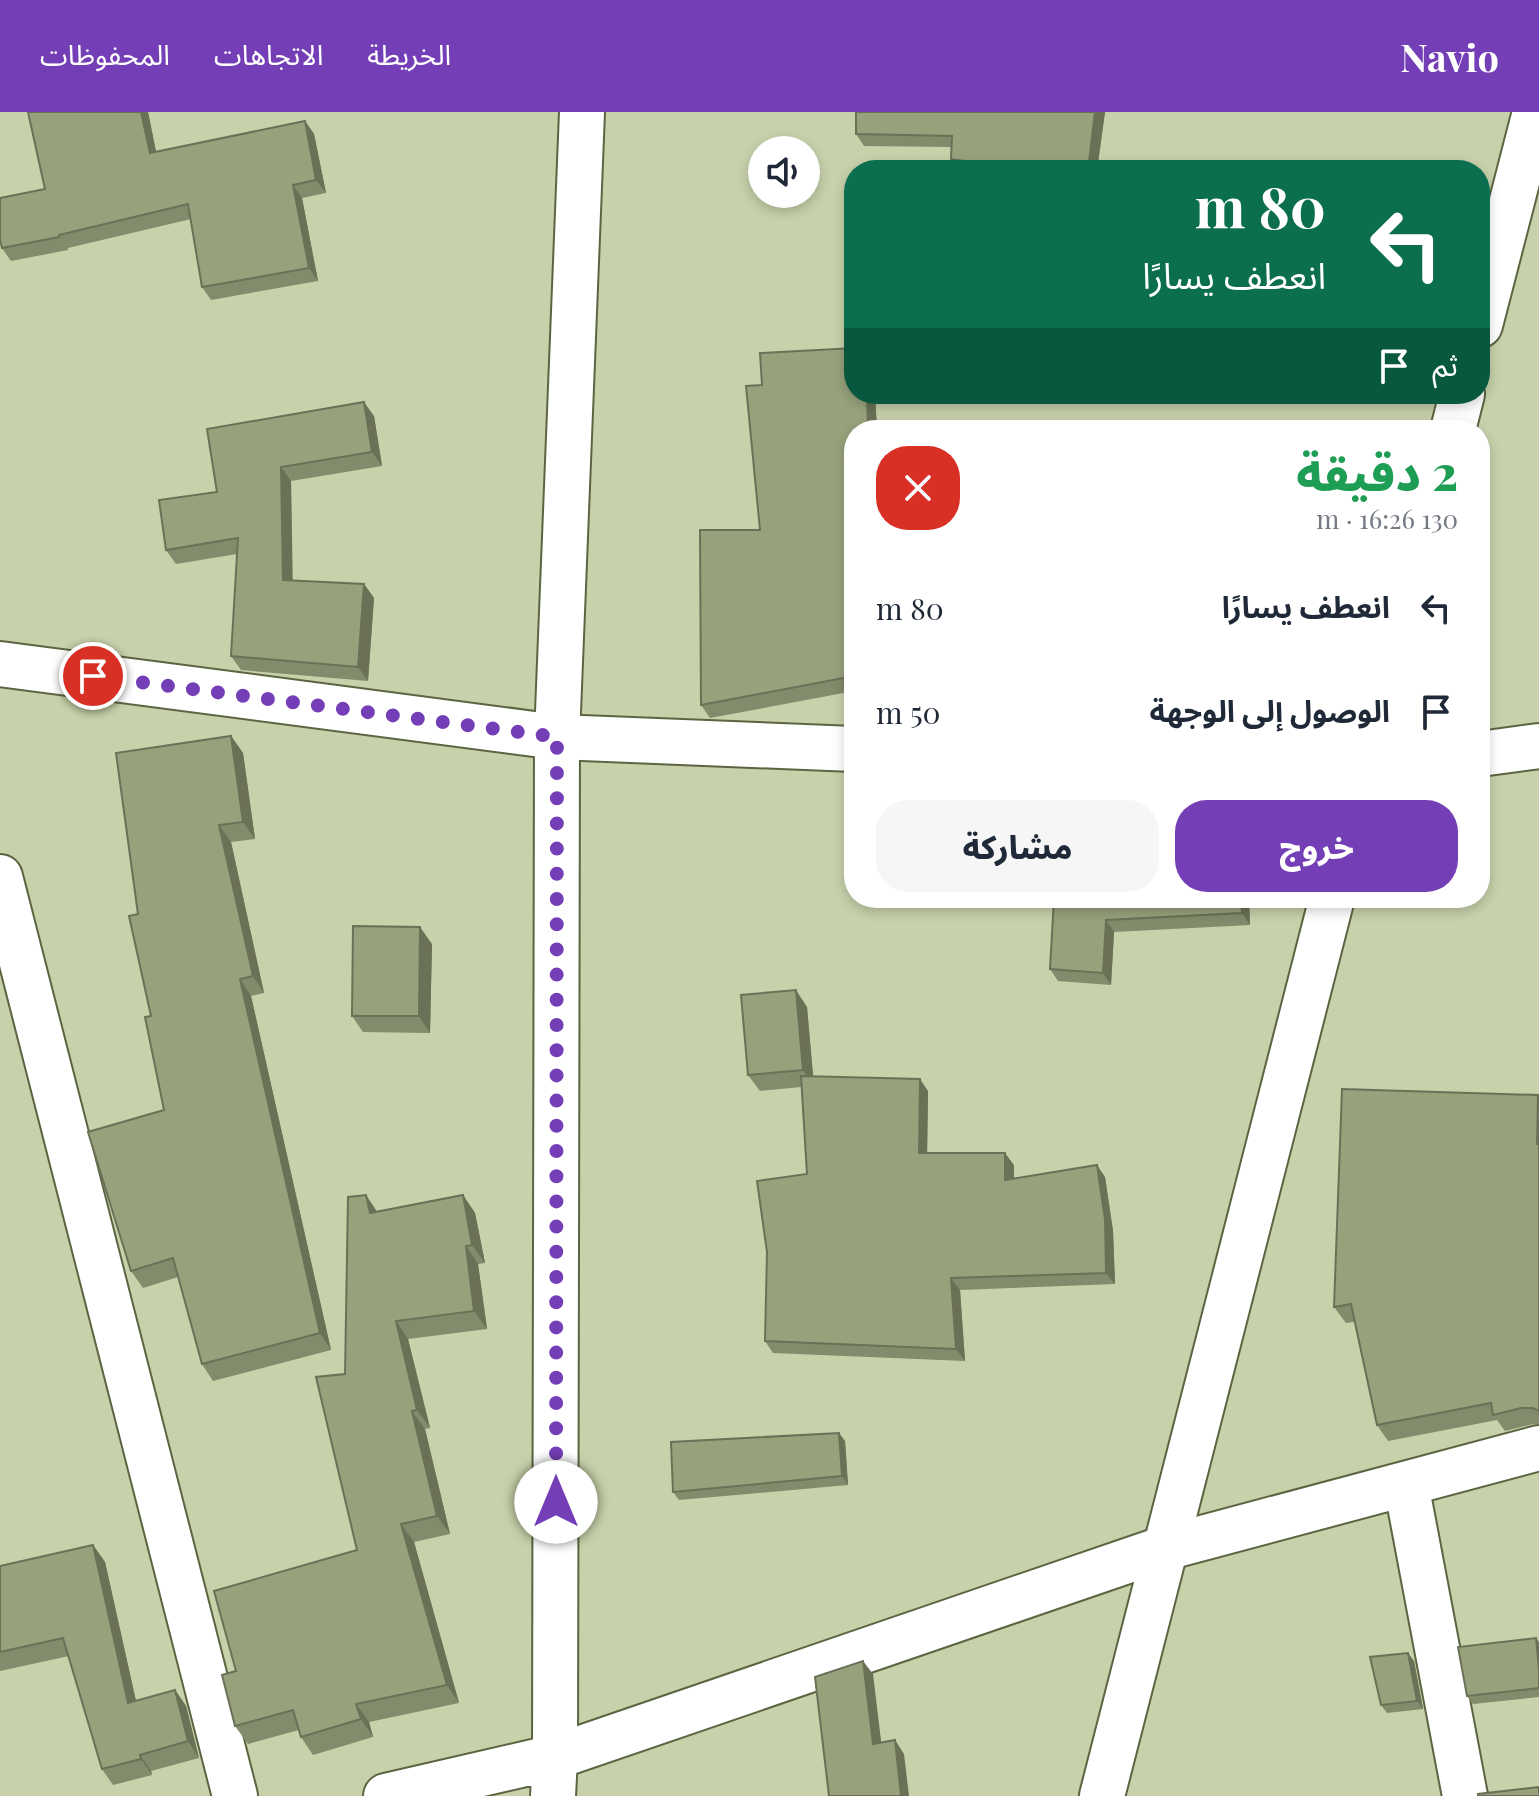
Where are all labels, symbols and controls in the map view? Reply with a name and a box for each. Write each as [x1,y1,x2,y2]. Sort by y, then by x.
text: Navio [1400,31,1499,82]
text: المحفوظات [40,35,170,72]
text: الاتجاهات [214,35,323,72]
text: الخريطة [367,35,451,72]
map controls [748,136,820,208]
button: sound [748,136,820,208]
text: 80 m [1195,168,1326,243]
icon: left [1354,192,1458,296]
text: انعطف يسارًا [1142,250,1326,298]
icon: arrive [1372,344,1416,388]
text: ثم [1432,344,1458,384]
text: 2 دقيقة [1296,439,1458,503]
button: close [876,446,960,530]
text: 130 m · 16:26 [1316,501,1458,536]
text: انعطف يسارًا [1222,586,1390,626]
icon: left [1414,586,1458,630]
text: 80 m [876,588,944,628]
pin [59,642,127,710]
icon: arrive [71,654,115,698]
text: الوصول إلى الوجهة [1149,690,1390,730]
icon: arrive [1414,690,1458,734]
text: 50 m [876,692,941,732]
button: مشاركة [876,800,1159,892]
button: خروج [1175,800,1458,892]
position arrow [514,1460,598,1544]

